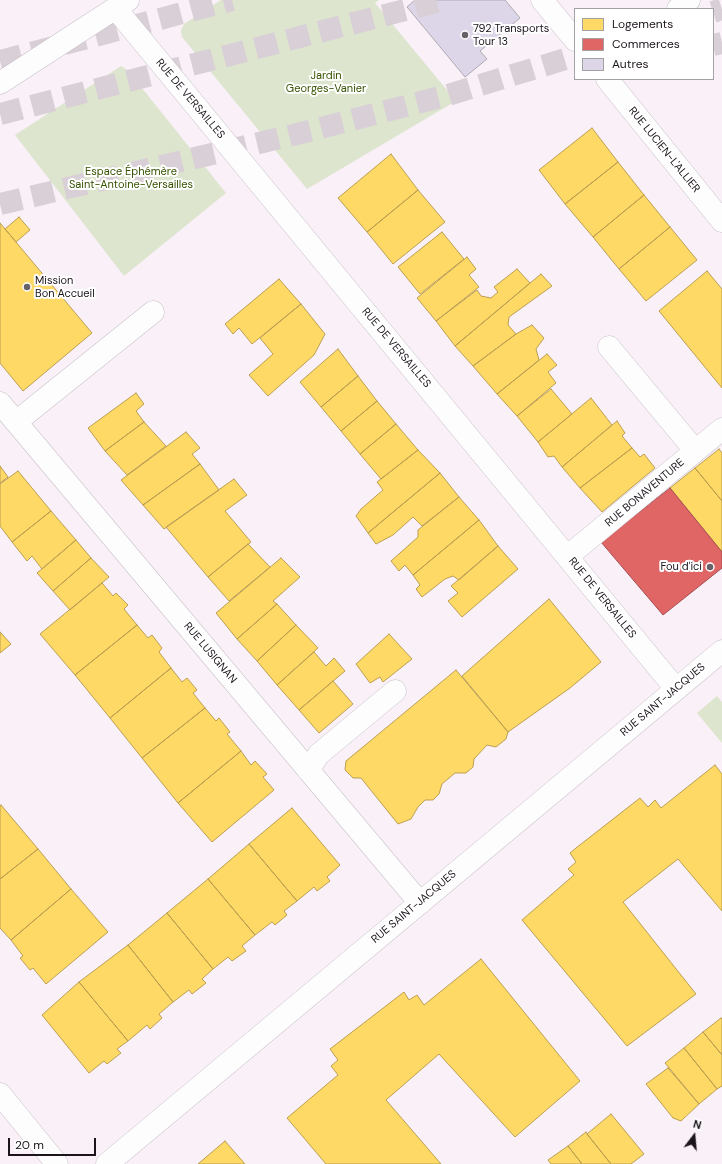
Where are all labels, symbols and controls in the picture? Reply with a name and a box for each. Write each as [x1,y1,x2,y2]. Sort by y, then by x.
legend [574,8,714,80]
text: Logements [612,16,673,32]
place label: 792 Transports Tour 13 [473,22,549,48]
marker: 792 Transports Tour 13 [460,30,470,40]
text: Commerces [612,36,680,52]
street label: RUE DE VERSAILLES [153,56,227,142]
text: Autres [612,56,648,72]
park label: Jardin Georges-Vanier [286,69,366,95]
street label: RUE LUCIEN-L'ALLIER [625,105,703,195]
park label: Espace Éphémère Saint-Antoine-Versailles [69,165,193,191]
place label: Mission Bon Accueil [35,274,95,300]
marker: Mission Bon Accueil [22,282,32,292]
street label: RUE DE VERSAILLES [359,305,433,391]
street label: RUE BONAVENTURE [603,456,687,530]
street label: RUE DE VERSAILLES [565,555,639,641]
place label: Fou d'ici [660,560,702,574]
marker: Fou d'ici [705,562,715,572]
street label: RUE LUSIGNAN [181,620,239,686]
street label: RUE SAINT-JACQUES [618,661,708,739]
street label: RUE SAINT-JACQUES [369,868,459,946]
north arrow [674,1116,714,1156]
text: N [692,1117,703,1132]
scale bar [10,1130,98,1156]
text: 20 m [15,1137,44,1153]

